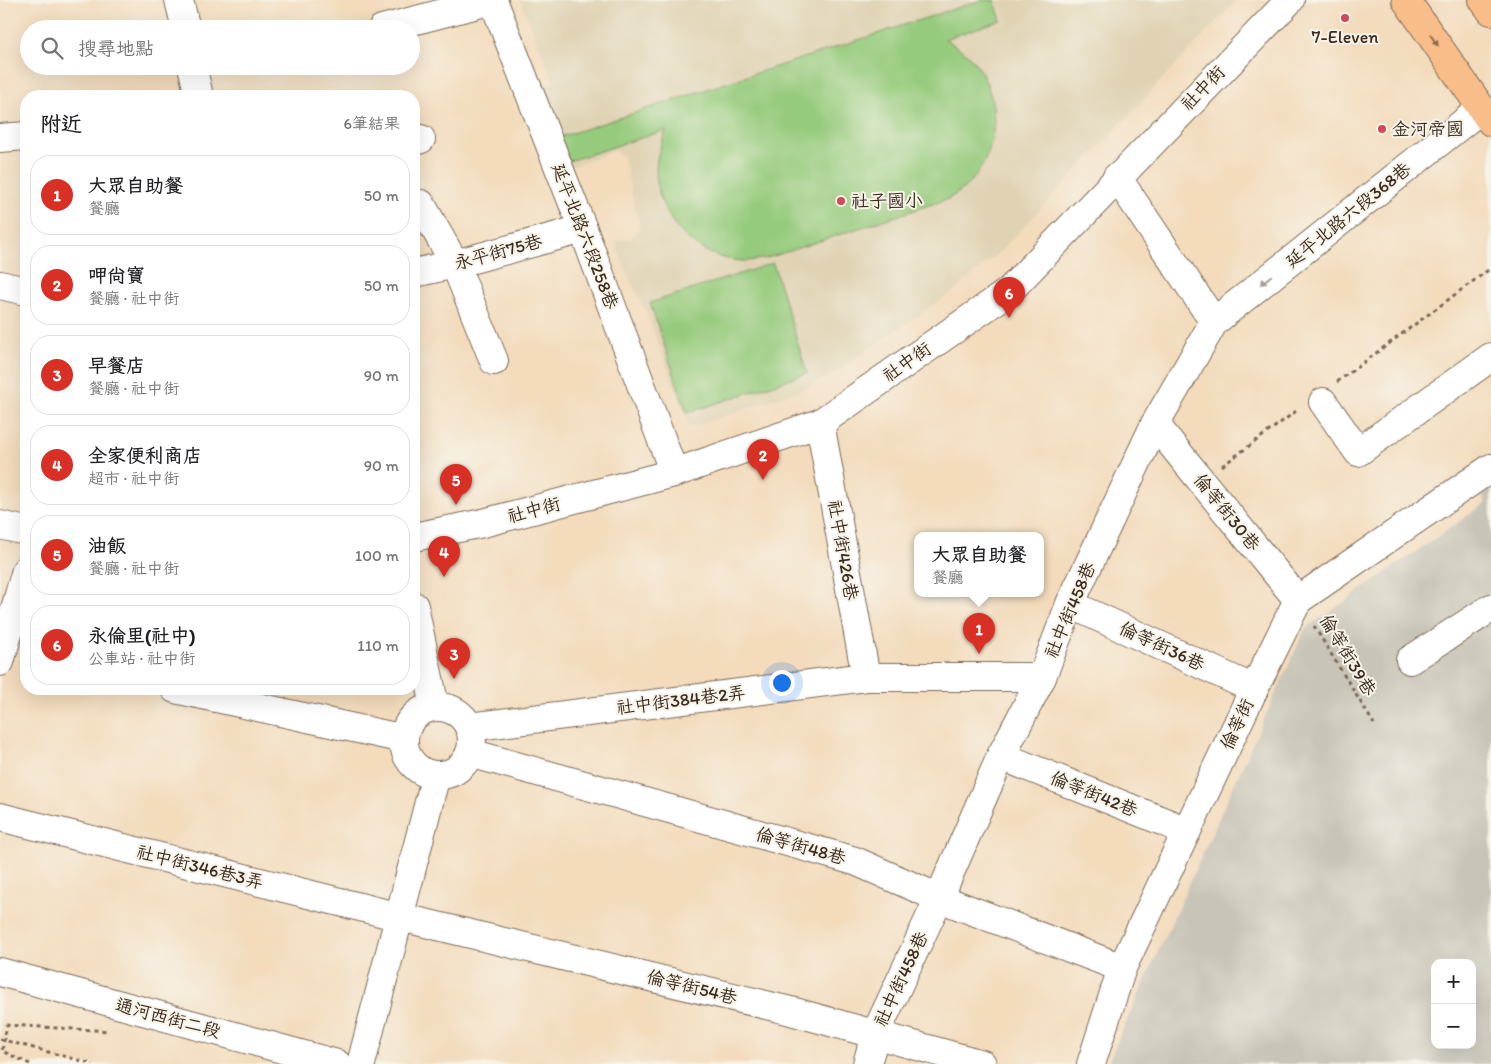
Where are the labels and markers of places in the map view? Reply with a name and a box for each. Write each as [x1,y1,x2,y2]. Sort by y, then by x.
marker: 7-Eleven [1339,12,1351,24]
place label: 7-Eleven [1312,26,1378,48]
place label: 金河帝國 [1392,118,1464,140]
marker: 金河帝國 [1376,123,1388,135]
place label: 社子國小 [851,190,923,212]
marker: 社子國小 [835,195,847,207]
pin: 6 [993,277,1025,318]
pin: 2 [747,439,779,480]
pin: 5 [440,464,472,505]
pin: 4 [428,536,460,577]
pin: 1 [963,613,995,654]
pin: 3 [438,638,470,679]

